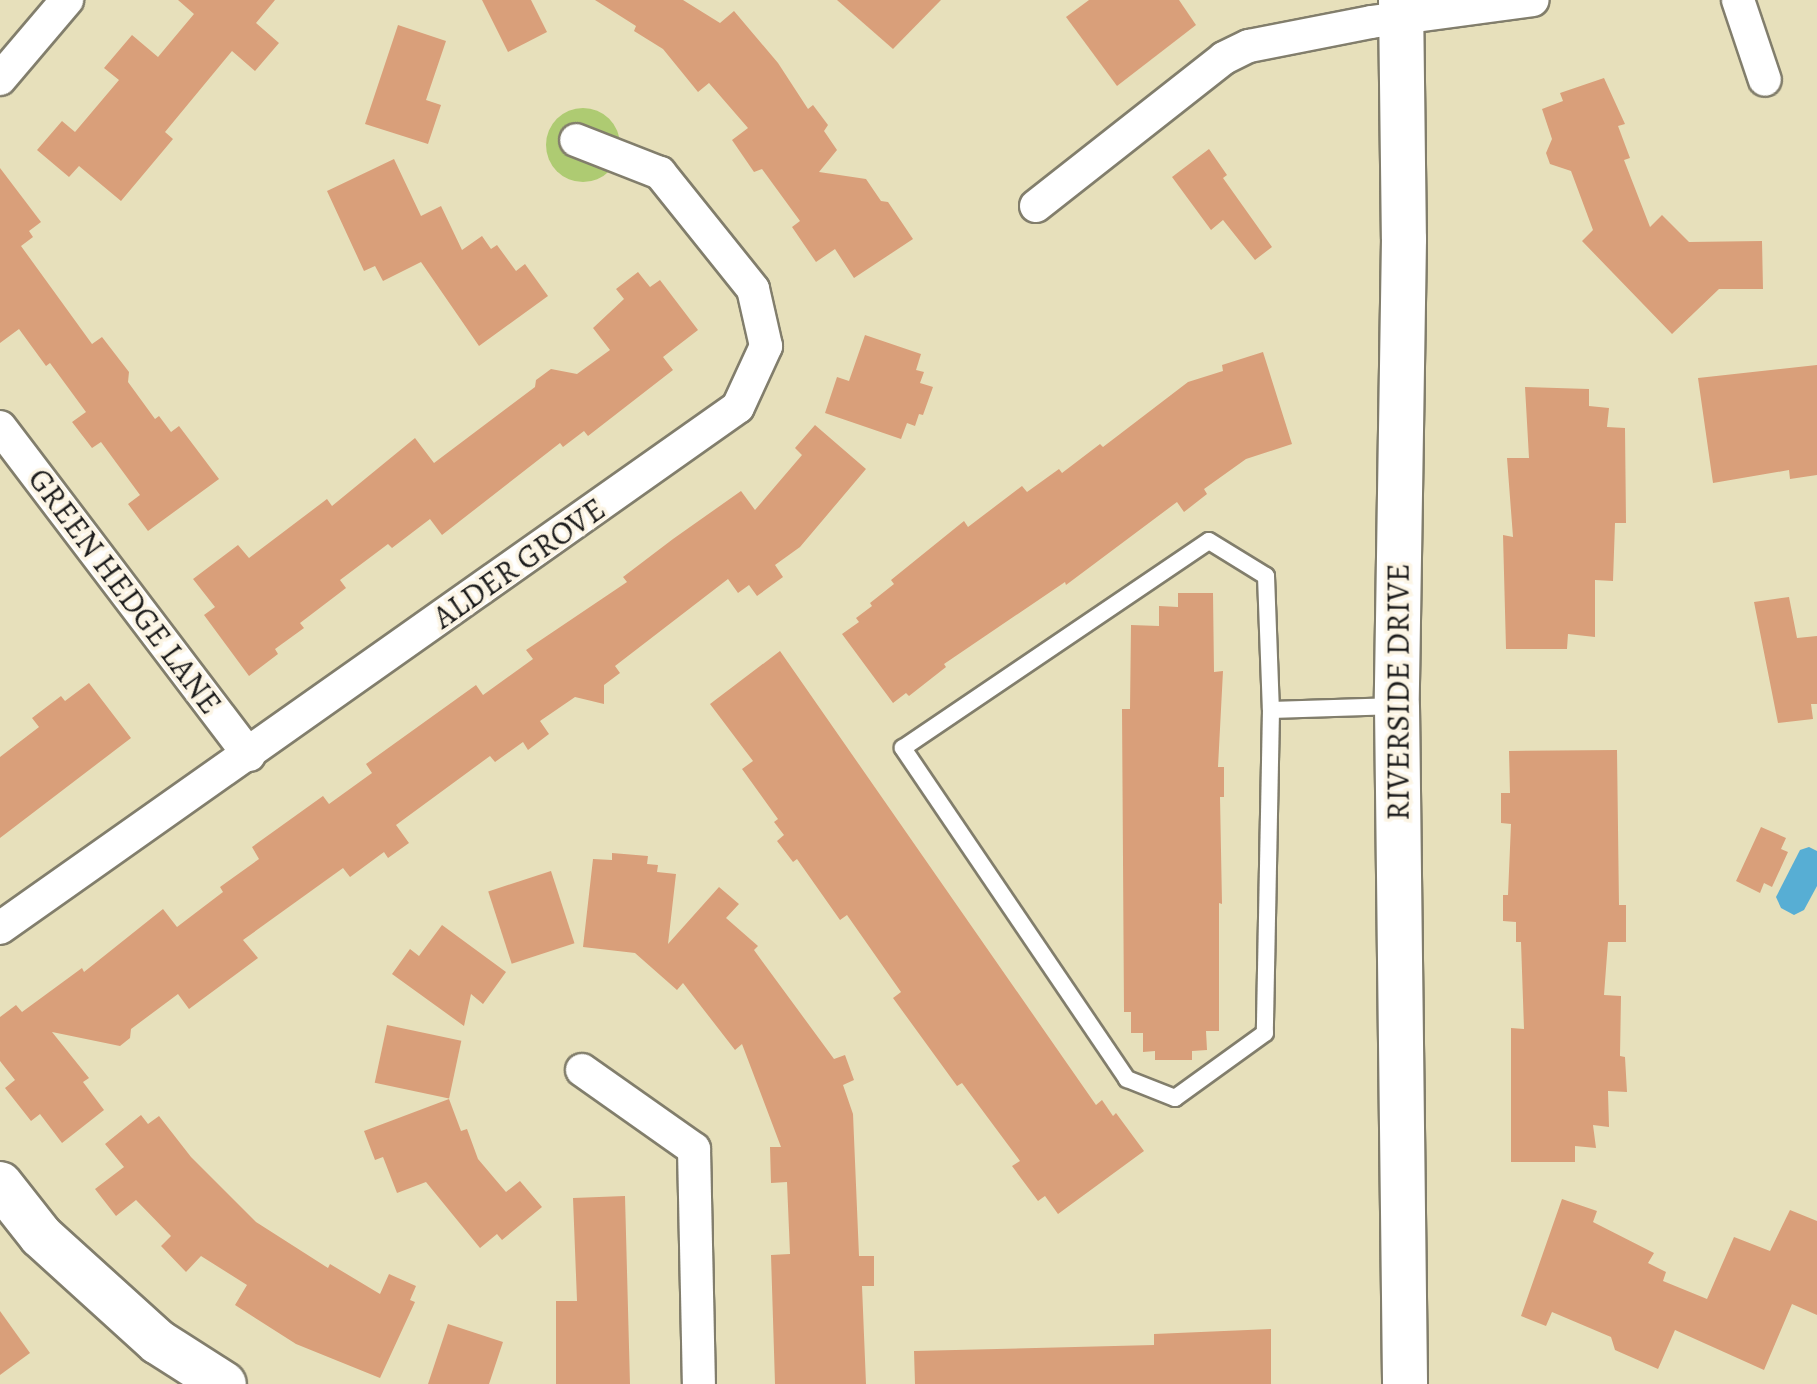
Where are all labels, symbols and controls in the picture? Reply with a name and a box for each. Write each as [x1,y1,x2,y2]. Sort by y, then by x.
street label: GREEN HEDGE LANE [20,461,230,721]
street label: ALDER GROVE [425,489,613,637]
street label: RIVERSIDE DRIVE [1379,563,1417,821]

